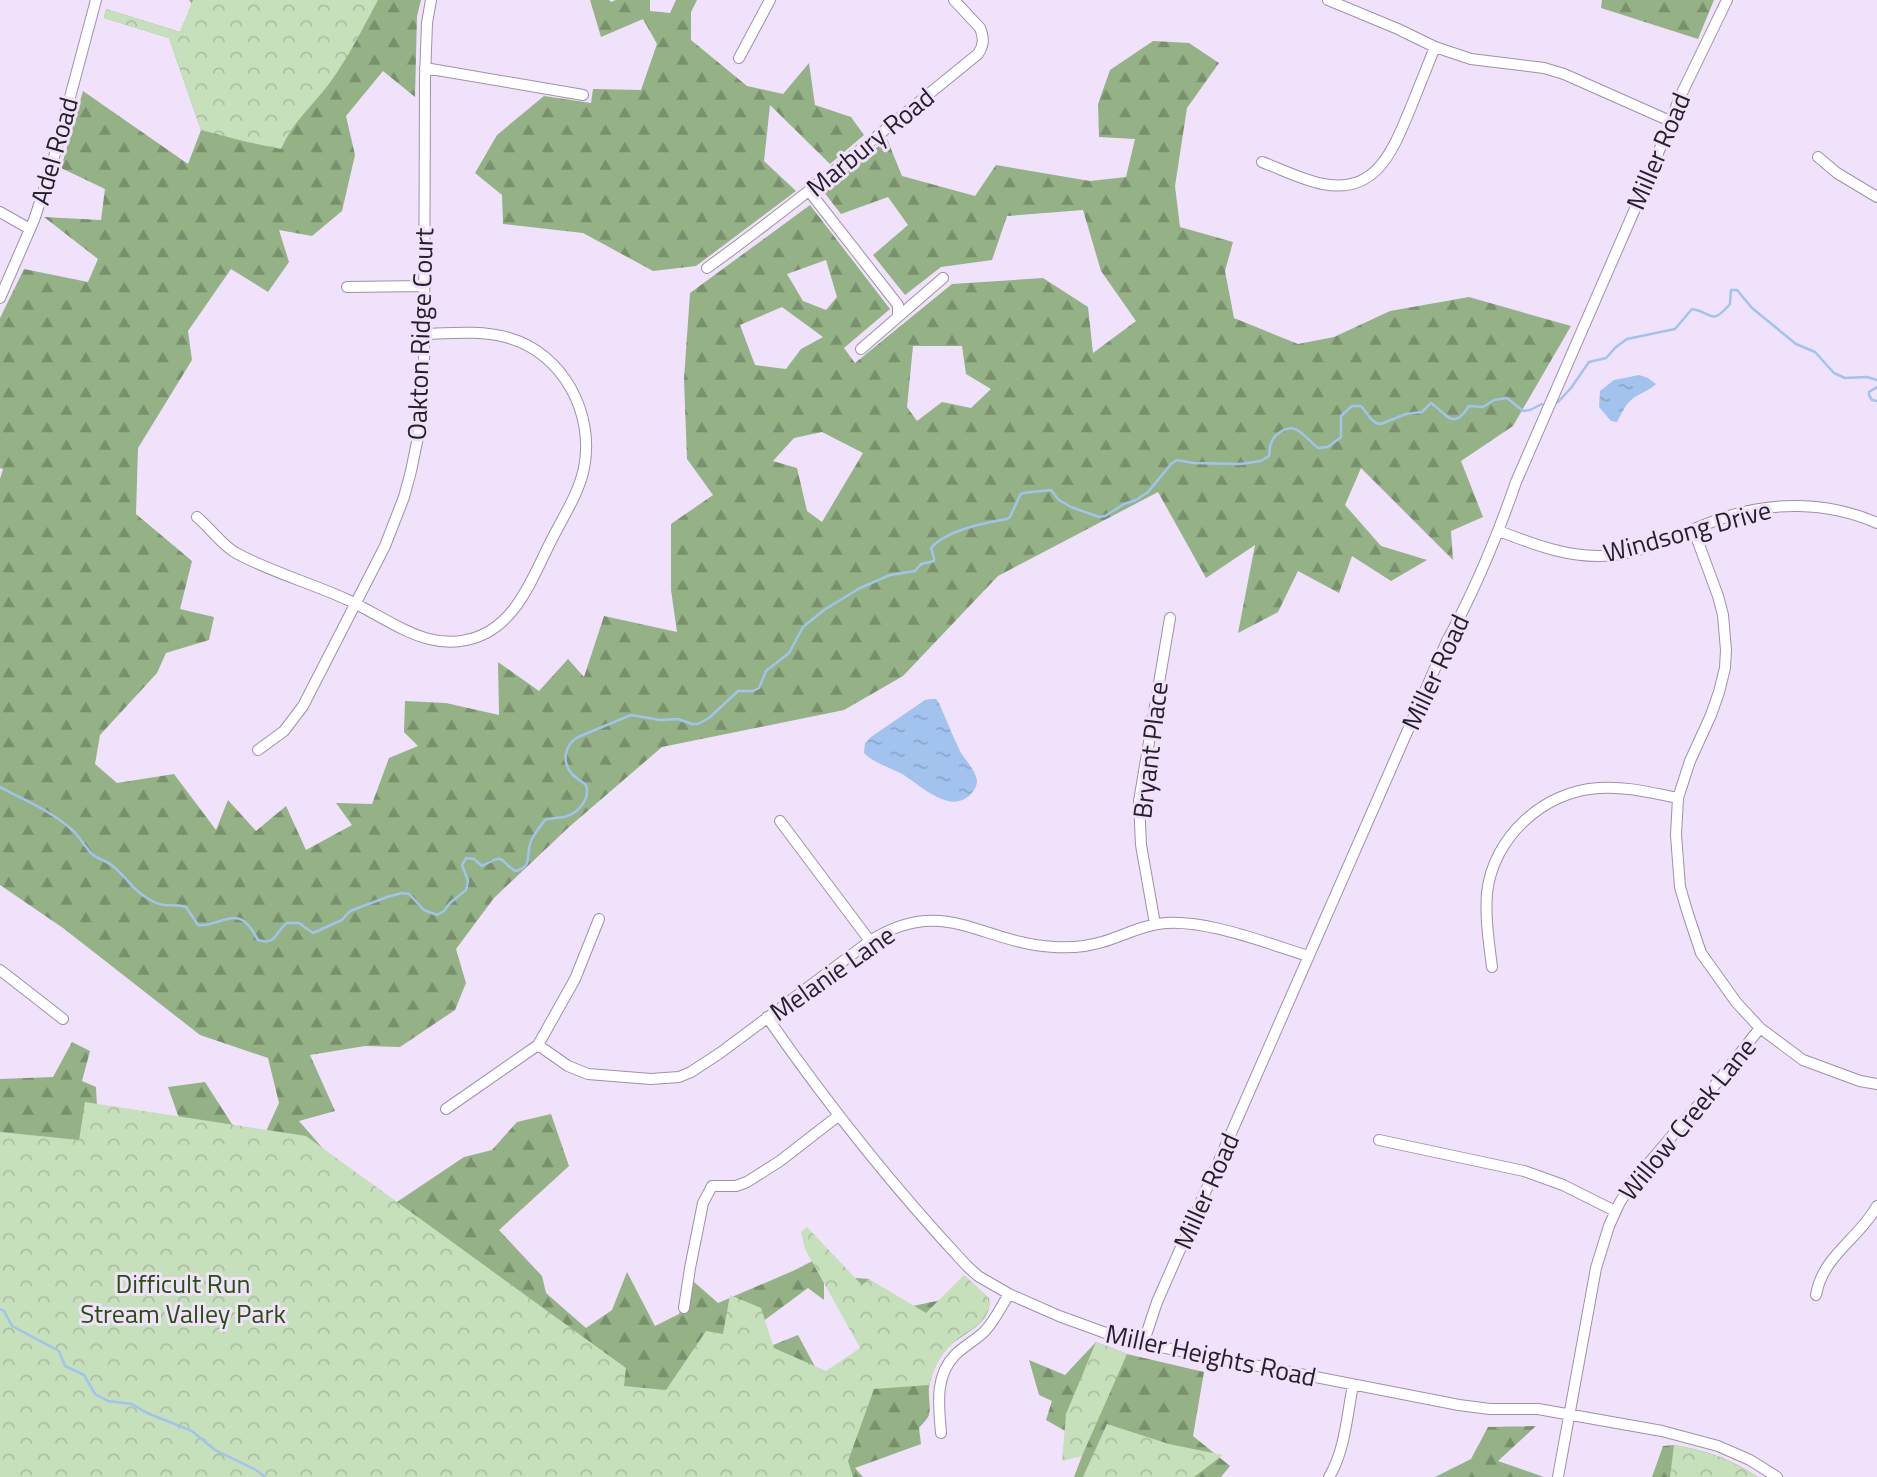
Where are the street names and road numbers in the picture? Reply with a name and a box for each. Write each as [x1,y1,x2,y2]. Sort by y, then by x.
street label: Marbury Road [798,78,942,206]
street label: Miller Road [1616,86,1700,216]
street label: Adel Road [20,93,88,209]
street label: Oakton Ridge Court [397,227,443,441]
street label: Windsong Drive [1599,490,1775,572]
street label: Miller Road [1391,608,1479,736]
street label: Bryant Place [1122,679,1178,821]
street label: Melanie Lane [761,915,903,1031]
street label: Willow Creek Lane [1609,1029,1765,1209]
street label: Miller Road [1163,1127,1249,1255]
street label: Miller Heights Road [1102,1314,1320,1396]

